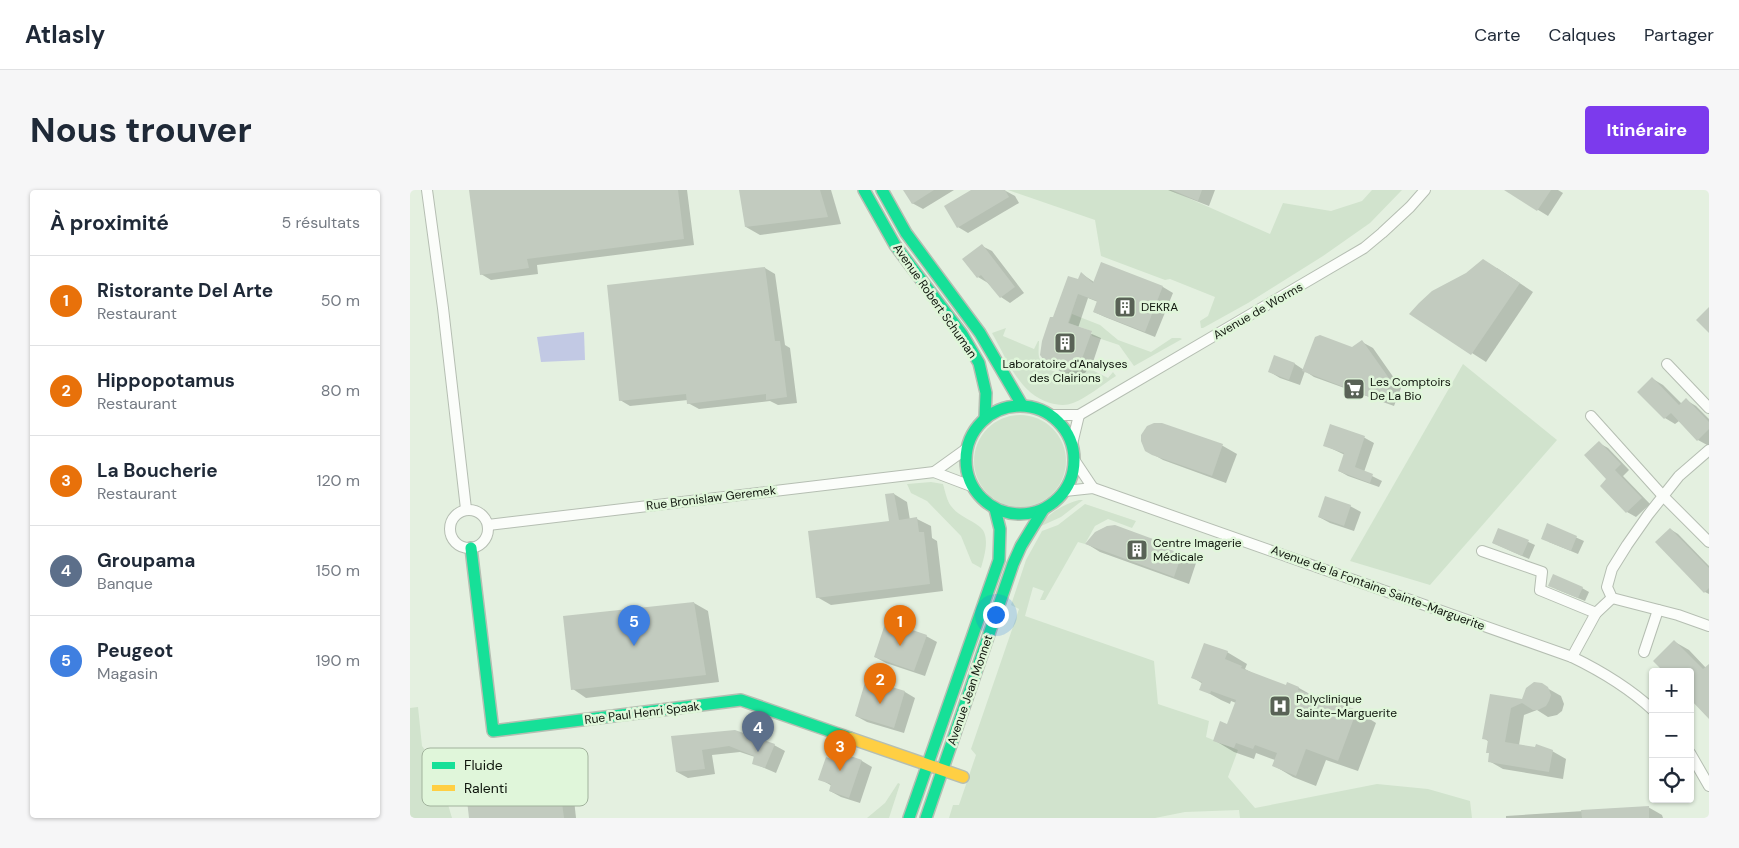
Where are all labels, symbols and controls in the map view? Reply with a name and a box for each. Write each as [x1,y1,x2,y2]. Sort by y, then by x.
text: Atlasly [25,19,105,50]
text: Carte [1474,23,1521,47]
text: Calques [1549,23,1616,47]
text: Partager [1644,23,1714,47]
button: Itinéraire [1585,106,1709,154]
text: Nous trouver [30,107,252,153]
text: À proximité [50,209,169,237]
text: 5 résultats [281,212,360,233]
street label: Avenue Robert Schuman [889,241,981,361]
text: Ristorante Del Arte [97,278,273,303]
street label: Avenue de Worms [1210,279,1306,343]
text: 1 [63,290,69,311]
text: 50 m [321,290,360,311]
building icon: DEKRA [1113,295,1137,319]
place label: DEKRA [1141,299,1178,315]
text: Restaurant [97,303,177,324]
building icon: Laboratoire d'Analyses des Clairions [1053,331,1077,355]
place label: Laboratoire d'Analyses des Clairions [1003,356,1127,386]
text: Hippopotamus [97,368,235,393]
place label: Les Comptoirs De La Bio [1370,374,1451,404]
supermarket icon: Les Comptoirs De La Bio [1342,377,1366,401]
text: 2 [61,380,71,401]
text: 80 m [321,380,360,401]
text: Restaurant [97,393,177,414]
text: La Boucherie [97,458,218,483]
text: 3 [61,470,71,491]
text: 120 m [316,470,360,491]
street label: Rue Bronislaw Geremek [645,482,777,514]
text: Restaurant [97,483,177,504]
place label: Centre Imagerie Médicale [1153,535,1242,565]
building icon: Centre Imagerie Médicale [1125,538,1149,562]
street label: Avenue de la Fontaine Sainte-Marguerite [1269,542,1487,634]
text: Groupama [97,548,195,573]
text: 4 [61,560,71,581]
text: 150 m [316,560,360,581]
text: Banque [97,573,153,594]
your location [983,602,1009,628]
pin: 5 [618,605,650,646]
pin: 1 [884,605,916,646]
street label: Avenue Jean Monnet [944,632,996,747]
text: Peugeot [97,638,173,663]
text: 5 [61,650,71,671]
text: 190 m [316,650,360,671]
text: Magasin [97,663,158,684]
pin: 2 [864,663,896,704]
map controls [1649,668,1694,803]
button: + [1649,668,1694,713]
place label: Polyclinique Sainte-Marguerite [1296,691,1397,721]
hospital icon: Polyclinique Sainte-Marguerite [1268,694,1292,718]
street label: Rue Paul Henri Spaak [583,698,701,728]
pin: 4 [742,711,774,752]
button: − [1649,713,1694,758]
pin: 3 [824,730,856,771]
legend [422,748,588,806]
text: Fluide [464,756,503,774]
button: locate [1649,758,1694,803]
text: Ralenti [464,779,508,797]

